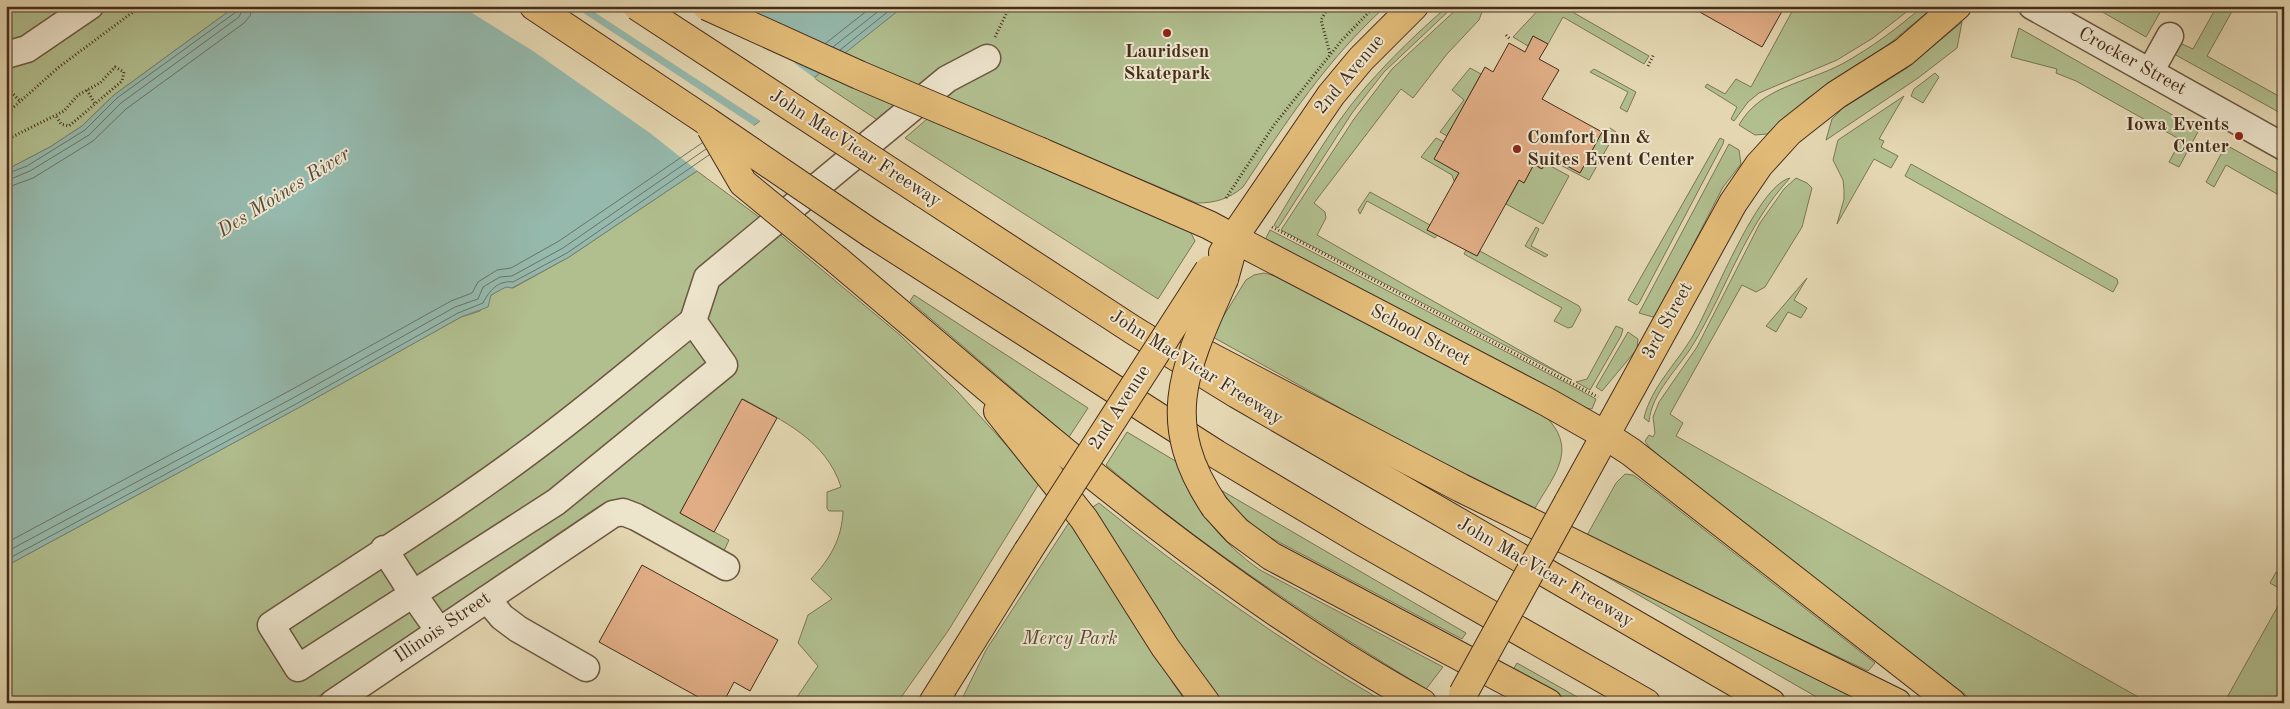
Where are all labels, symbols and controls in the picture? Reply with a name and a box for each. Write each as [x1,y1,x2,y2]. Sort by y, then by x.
street label: Crocker Street [2075,25,2189,99]
marker: Lauridsen Skatepark [1161,27,1173,39]
street label: 2nd Avenue [1312,32,1388,118]
place label: Lauridsen Skatepark [1124,43,1211,84]
street label: John MacVicar Freeway [766,86,944,212]
place label: Iowa Events Center [2126,116,2229,157]
place label: Comfort Inn & Suites Event Center [1527,129,1694,170]
marker: Iowa Events Center [2233,130,2245,142]
marker: Comfort Inn & Suites Event Center [1511,143,1523,155]
water label: Des Moines River [213,144,354,242]
street label: 3rd Street [1639,279,1697,363]
street label: School Street [1367,302,1473,370]
street label: John MacVicar Freeway [1106,307,1286,429]
street label: 2nd Avenue [1086,362,1154,454]
street label: John MacVicar Freeway [1453,515,1637,631]
street label: Illinois Street [391,589,495,667]
park label: Mercy Park [1021,630,1118,649]

